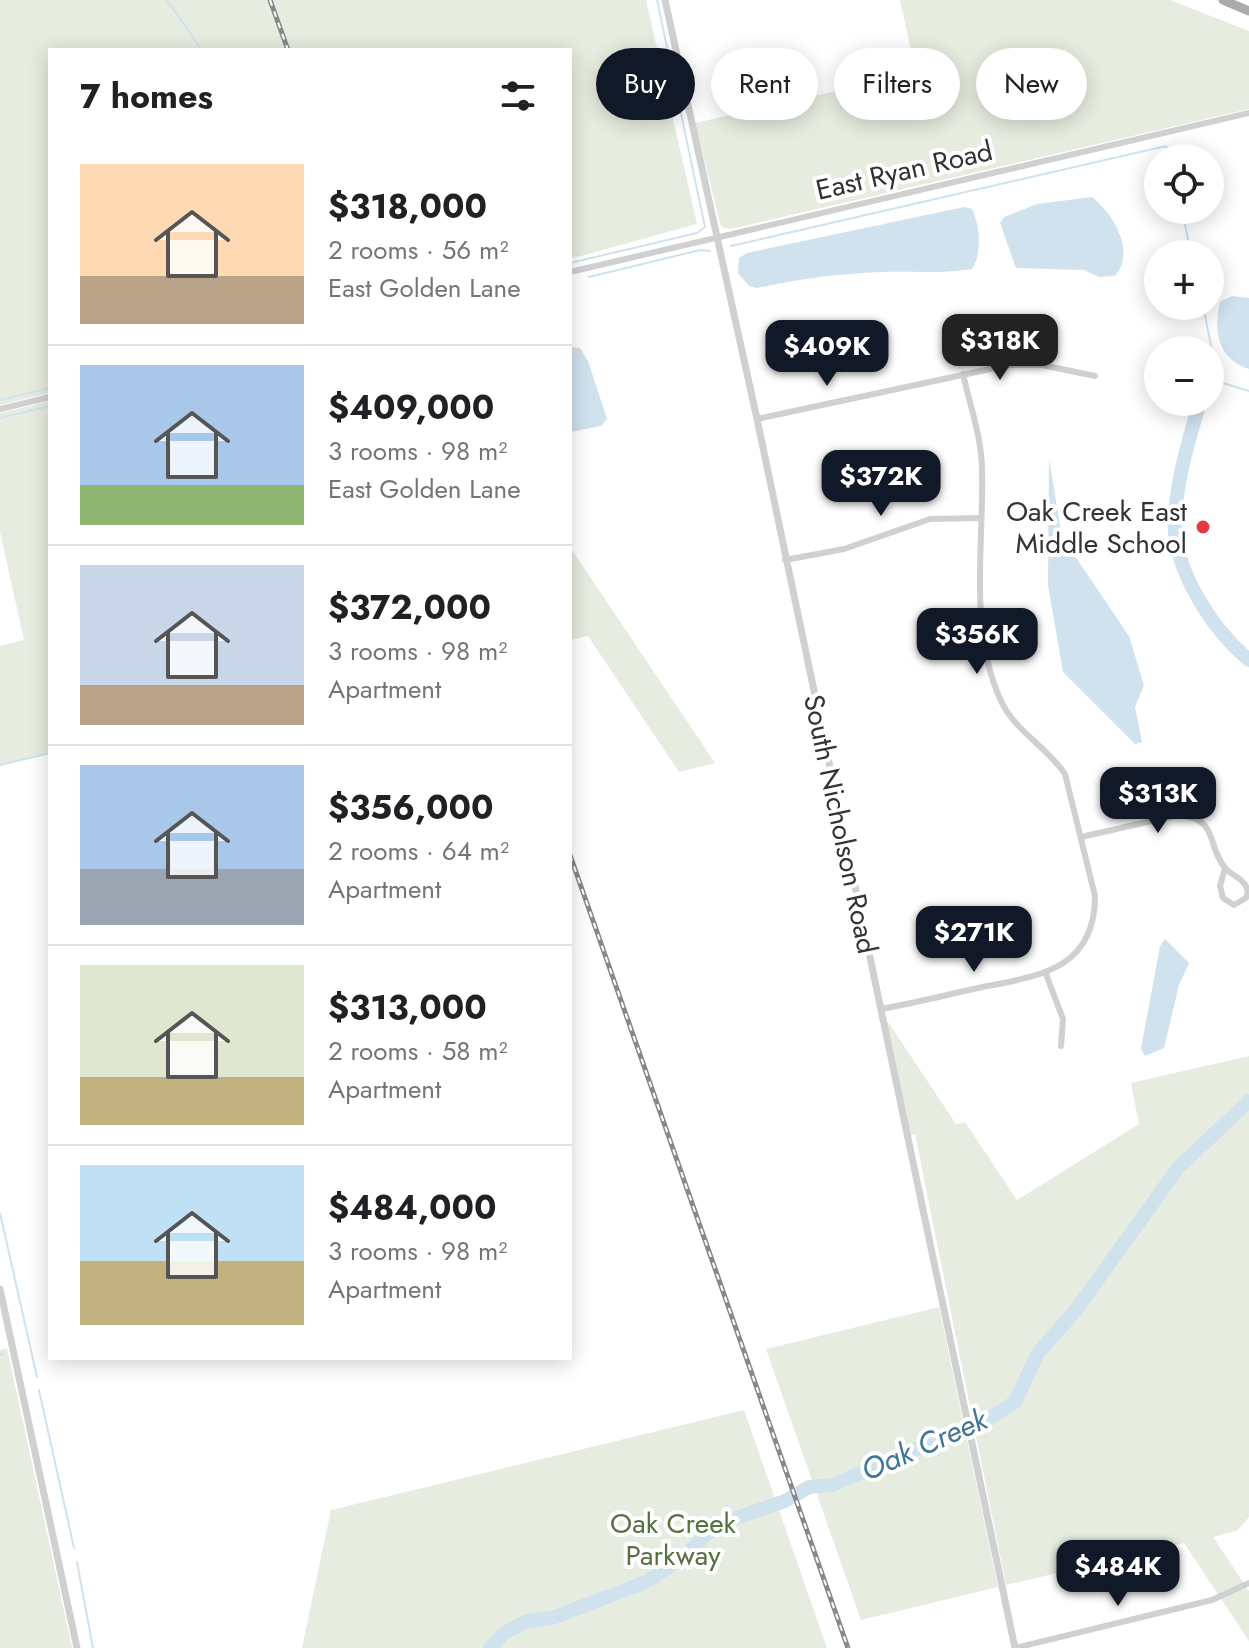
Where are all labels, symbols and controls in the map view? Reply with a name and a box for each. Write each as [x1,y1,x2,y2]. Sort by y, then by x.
chip: Buy [596,48,695,120]
chip: Rent [711,48,818,120]
chip: Filters [834,48,960,120]
chip: New [976,48,1087,120]
text: 7 homes [80,72,213,121]
icon: filters [496,74,540,118]
street label: East Ryan Road [812,130,997,211]
map controls [1144,144,1224,416]
button: locate [1144,144,1224,224]
text: $318,000 [328,182,487,231]
icon: home [144,196,240,292]
text: 2 rooms · 56 m² [328,231,508,269]
button: + [1144,240,1224,320]
text: East Golden Lane [328,269,521,307]
pin: $318K [944,314,1056,382]
pin: $409K [771,320,883,388]
text: $318K [960,321,1040,359]
text: $409K [783,327,871,365]
button: − [1144,336,1224,416]
text: $409,000 [328,383,494,432]
icon: home [144,397,240,493]
text: 3 rooms · 98 m² [328,432,507,470]
pin: $372K [825,450,937,518]
text: $372K [840,457,922,495]
text: East Golden Lane [328,470,521,508]
place label: Oak Creek East Middle School [1006,491,1187,564]
marker: Oak Creek East Middle School [1194,518,1212,536]
text: $372,000 [328,583,491,632]
icon: home [144,597,240,693]
pin: $356K [921,608,1033,676]
text: $356K [935,615,1019,653]
text: 3 rooms · 98 m² [328,632,507,670]
text: Apartment [328,670,441,708]
street label: South Nicholson Road [793,691,888,957]
pin: $313K [1102,767,1214,835]
text: $313K [1118,774,1198,812]
text: $356,000 [328,783,493,832]
icon: home [144,797,240,893]
text: 2 rooms · 64 m² [328,832,509,870]
text: Apartment [328,870,441,908]
pin: $271K [918,906,1030,974]
text: $271K [934,913,1014,951]
text: $313,000 [328,983,487,1032]
icon: home [144,997,240,1093]
text: 2 rooms · 58 m² [328,1032,508,1070]
text: Apartment [328,1070,441,1108]
text: $484,000 [328,1183,496,1232]
icon: home [144,1197,240,1293]
text: 3 rooms · 98 m² [328,1232,507,1270]
text: Apartment [328,1270,441,1308]
water label: Oak Creek [854,1397,995,1491]
park label: Oak Creek Parkway [610,1503,737,1576]
pin: $484K [1062,1540,1174,1608]
text: $484K [1075,1547,1161,1585]

